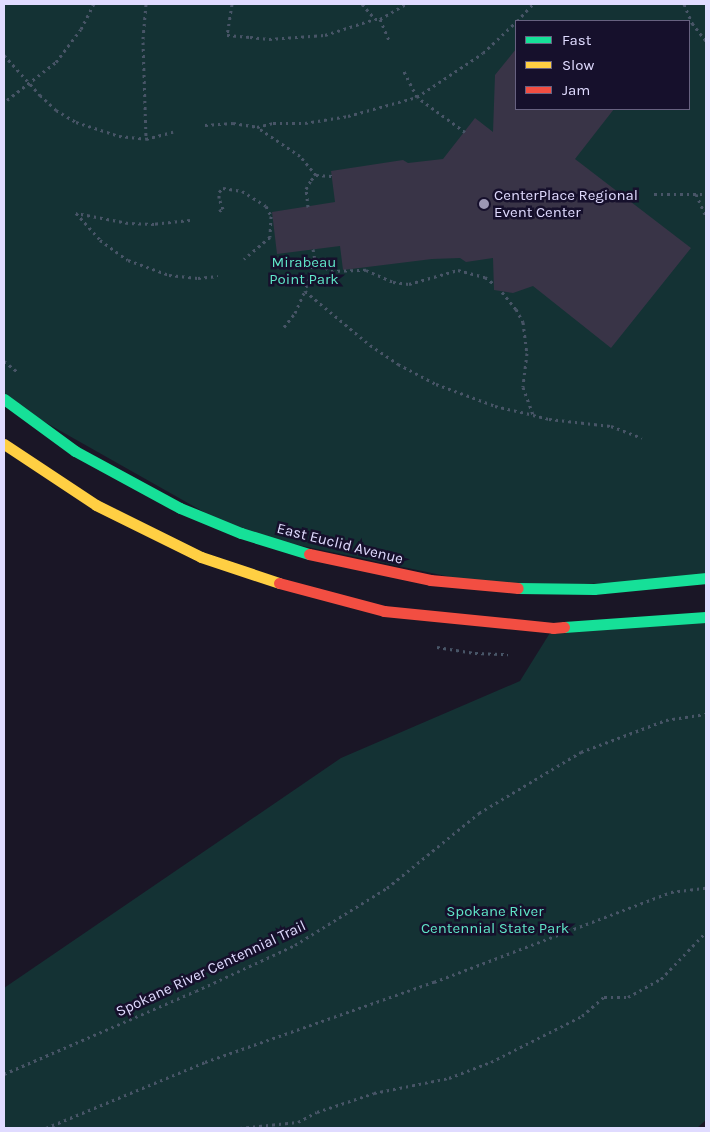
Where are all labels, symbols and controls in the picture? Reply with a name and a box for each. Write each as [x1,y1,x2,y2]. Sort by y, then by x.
legend [515,20,690,110]
text: Fast [562,31,591,49]
text: Slow [562,56,594,74]
text: Jam [562,81,590,99]
place label: CenterPlace Regional Event Center [494,186,638,221]
marker: CenterPlace Regional Event Center [478,198,490,210]
park label: Mirabeau Point Park [269,253,339,288]
street label: East Euclid Avenue [275,520,405,568]
park label: Spokane River Centennial State Park [421,902,569,937]
street label: Spokane River Centennial Trail [113,917,309,1021]

